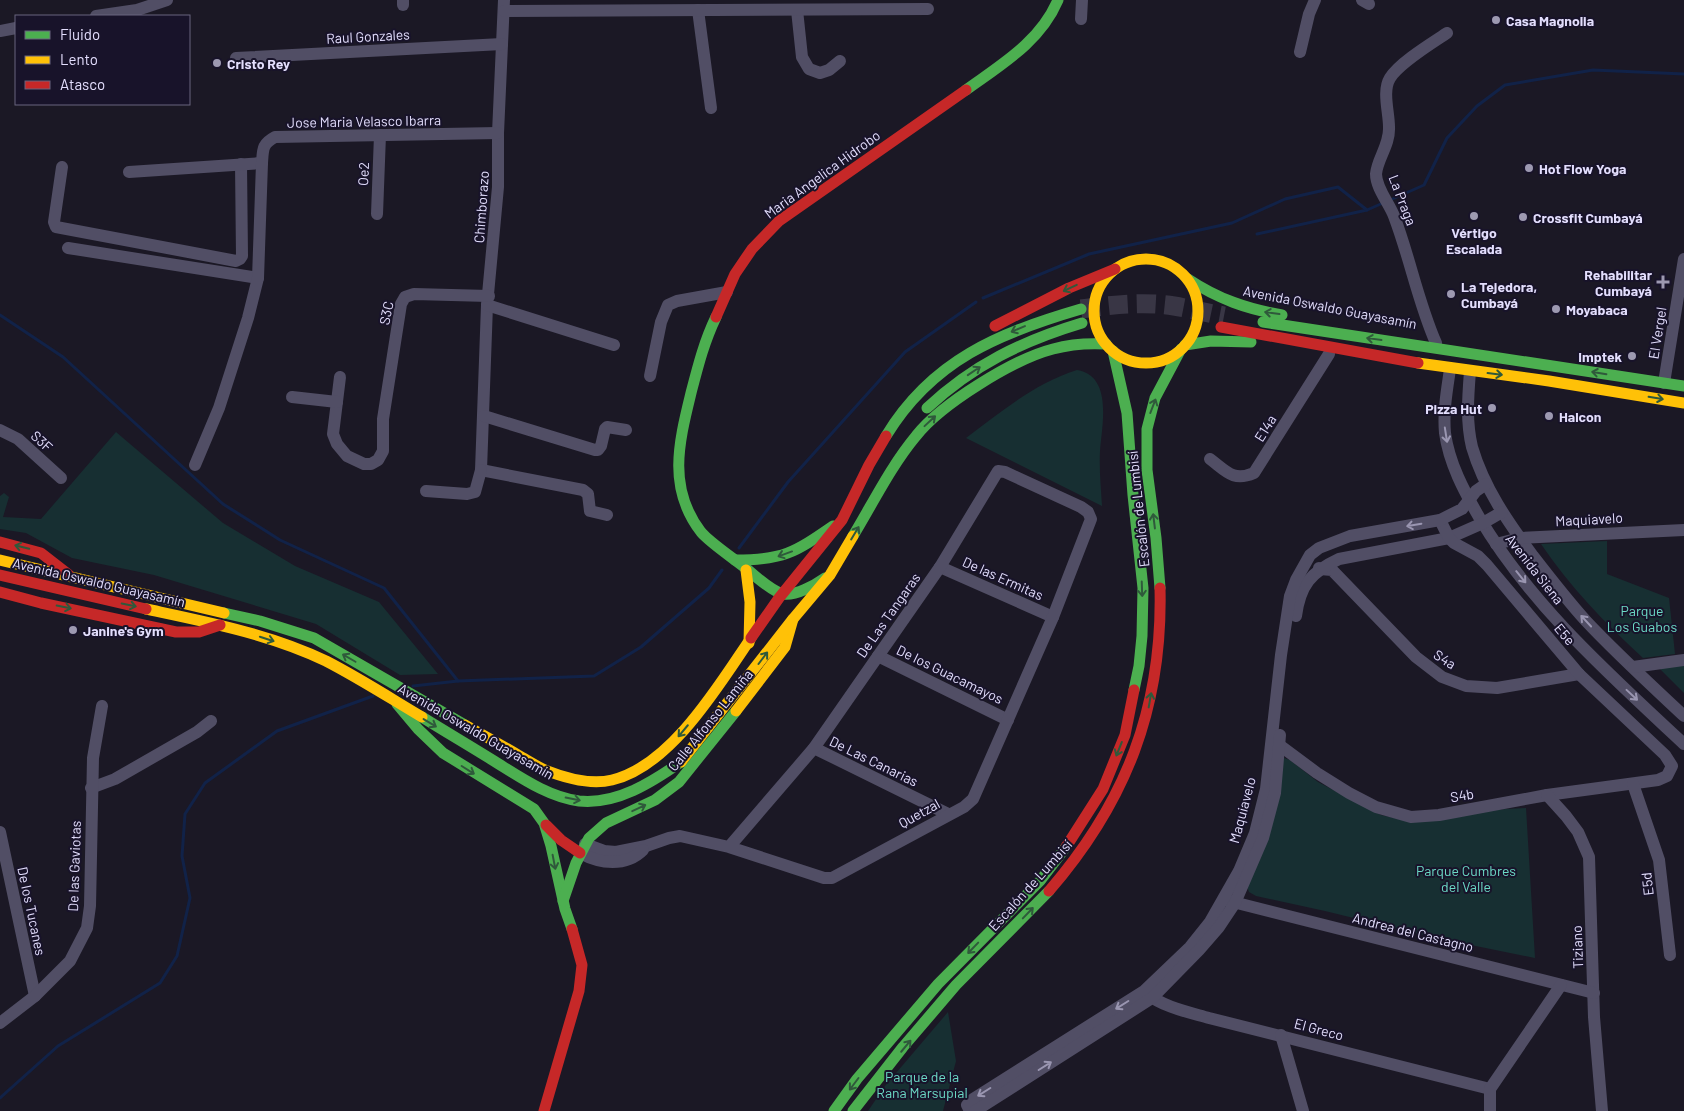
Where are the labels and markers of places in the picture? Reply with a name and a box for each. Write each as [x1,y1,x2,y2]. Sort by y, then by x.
place label: Casa Magnolia [1506,12,1594,29]
marker: Casa Magnolia [1490,14,1502,26]
place label: Cristo Rey [227,55,290,72]
marker: Cristo Rey [211,57,223,69]
place label: Hot Flow Yoga [1539,160,1626,177]
marker: Hot Flow Yoga [1523,162,1535,174]
place label: Crossfit Cumbayá [1533,209,1643,226]
marker: Vértigo Escalada [1468,210,1480,222]
marker: Crossfit Cumbayá [1517,211,1529,223]
place label: Vértigo Escalada [1446,224,1502,257]
place label: Rehabilitar Cumbayá [1584,266,1653,299]
marker: Rehabilitar Cumbayá [1656,275,1670,289]
place label: La Tejedora, Cumbayá [1461,278,1537,311]
marker: La Tejedora, Cumbayá [1445,288,1457,300]
place label: Moyabaca [1566,301,1628,318]
marker: Moyabaca [1550,303,1562,315]
place label: Imptek [1578,348,1623,365]
marker: Imptek [1626,350,1638,362]
place label: Pizza Hut [1425,400,1482,417]
marker: Pizza Hut [1486,402,1498,414]
place label: Halcon [1559,408,1602,425]
marker: Halcon [1543,410,1555,422]
place label: Janine's Gym [83,622,164,639]
marker: Janine's Gym [67,624,79,636]

